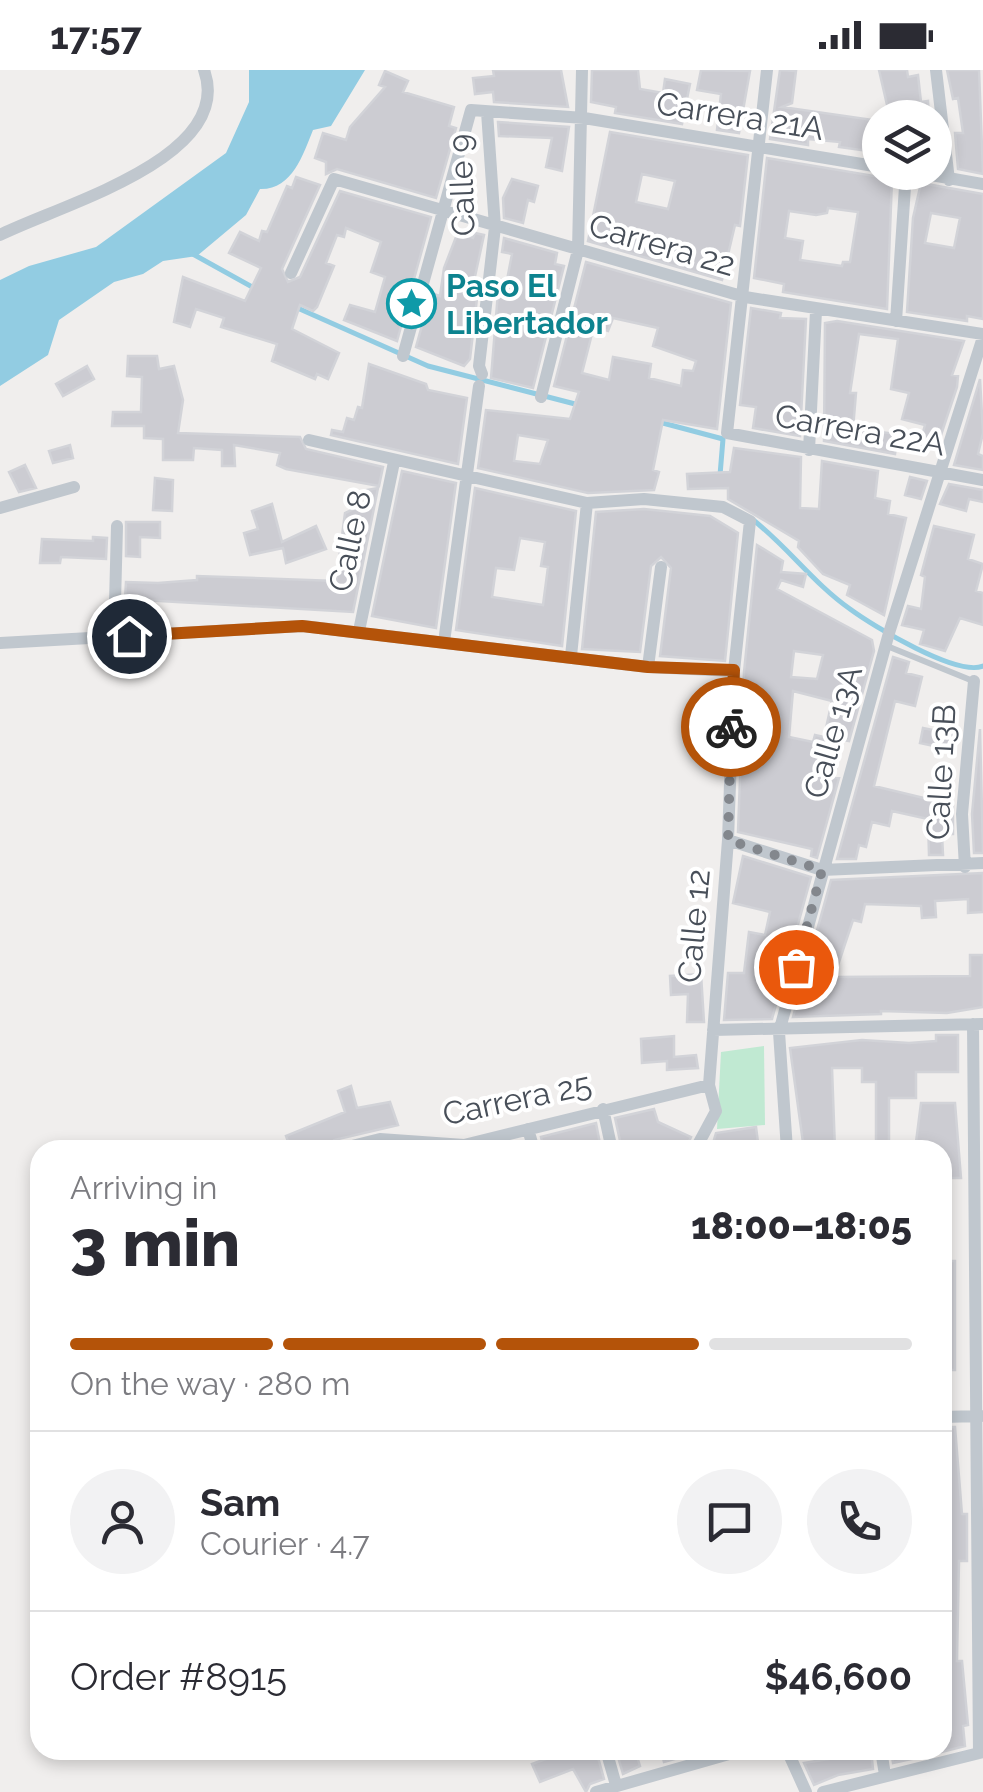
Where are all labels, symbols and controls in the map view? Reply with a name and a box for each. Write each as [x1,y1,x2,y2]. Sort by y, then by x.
text: 17:57 [50,13,142,58]
street label: Carrera 21A [654,84,827,147]
map controls [862,100,952,190]
button: layers [862,100,952,190]
street label: Calle 9 [441,133,482,237]
street label: Carrera 22 [585,206,739,283]
place label: Paso El Libertador [446,267,608,341]
place icon: Paso El Libertador [385,278,437,330]
street label: Carrera 22A [772,396,948,463]
street label: Calle 8 [321,487,378,595]
pin [87,594,172,679]
icon: home [102,609,157,664]
street label: Calle 13A [796,661,869,802]
courier [681,677,781,777]
icon: bike [704,700,759,755]
street label: Calle 13B [918,703,963,841]
street label: Calle 12 [670,867,717,984]
pin [754,925,839,1010]
icon: bag [769,940,824,995]
street label: Carrera 25 [439,1065,595,1132]
text: Arriving in [70,1169,217,1206]
text: 18:00–18:05 [691,1203,912,1248]
text: 3 min [70,1205,240,1281]
text: On the way · 280 m [70,1365,350,1402]
button: person [70,1469,175,1574]
button: chat [677,1469,782,1574]
button: phone [807,1469,912,1574]
text: Sam [200,1480,280,1525]
text: Courier · 4.7 [200,1525,370,1562]
text: Order #8915 [70,1654,287,1699]
text: $46,600 [765,1654,912,1699]

